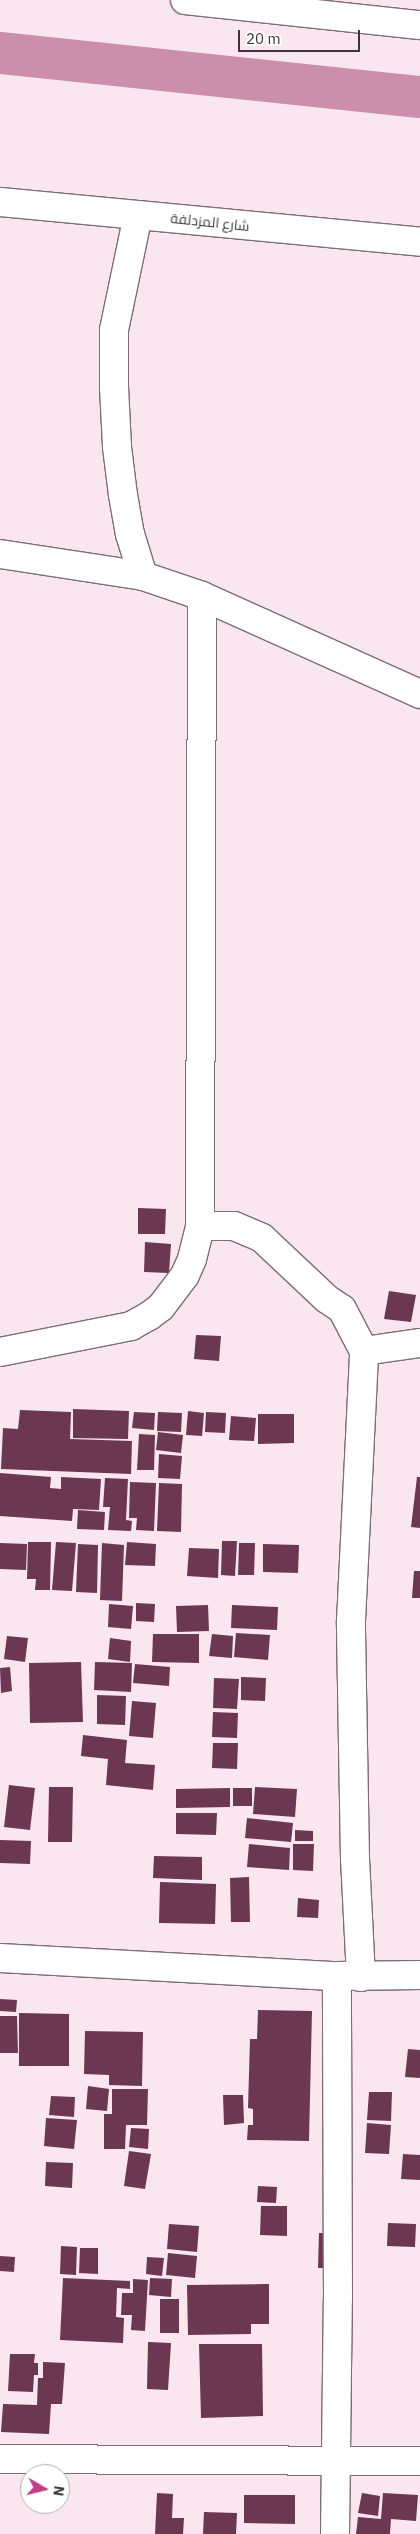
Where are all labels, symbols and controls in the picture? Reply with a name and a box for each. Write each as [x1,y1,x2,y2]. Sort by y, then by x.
scale bar [240,20,362,52]
text: 20 m [246,29,281,48]
street label: شارع المزدلفة [170,209,250,235]
north arrow [20,2464,70,2514]
text: N [49,2485,68,2497]

